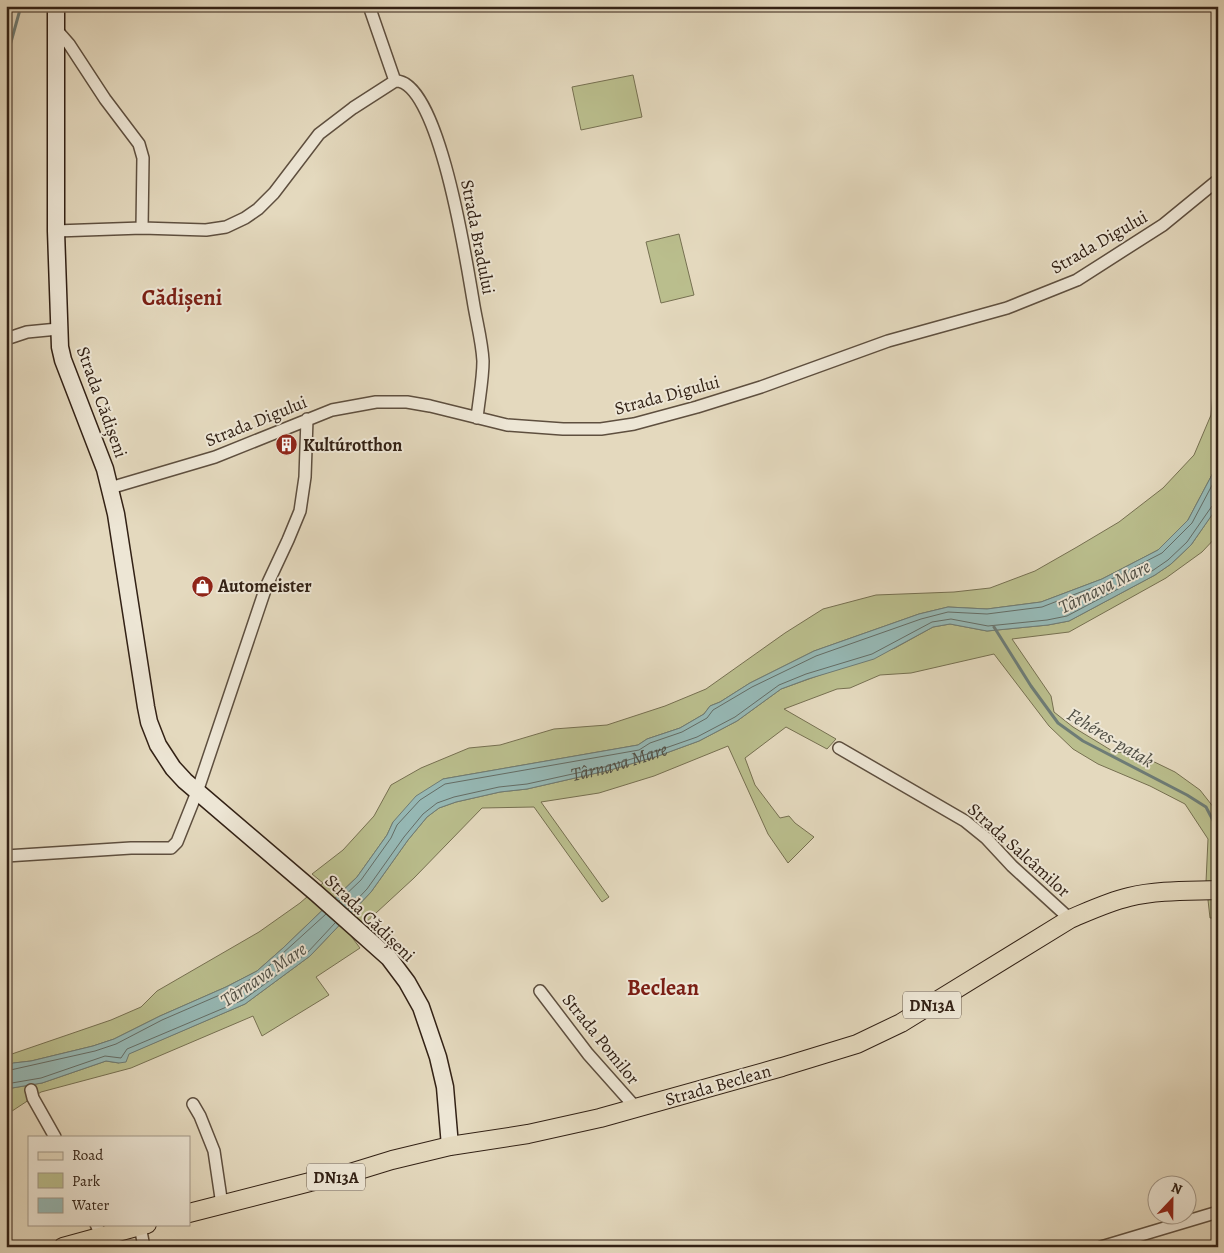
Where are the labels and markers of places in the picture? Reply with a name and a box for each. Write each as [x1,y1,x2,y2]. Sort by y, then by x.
building icon: Kultúrotthon [275,433,299,457]
place label: Kultúrotthon [303,433,402,457]
shop icon: Automeister [190,574,214,598]
place label: Automeister [217,574,312,598]

